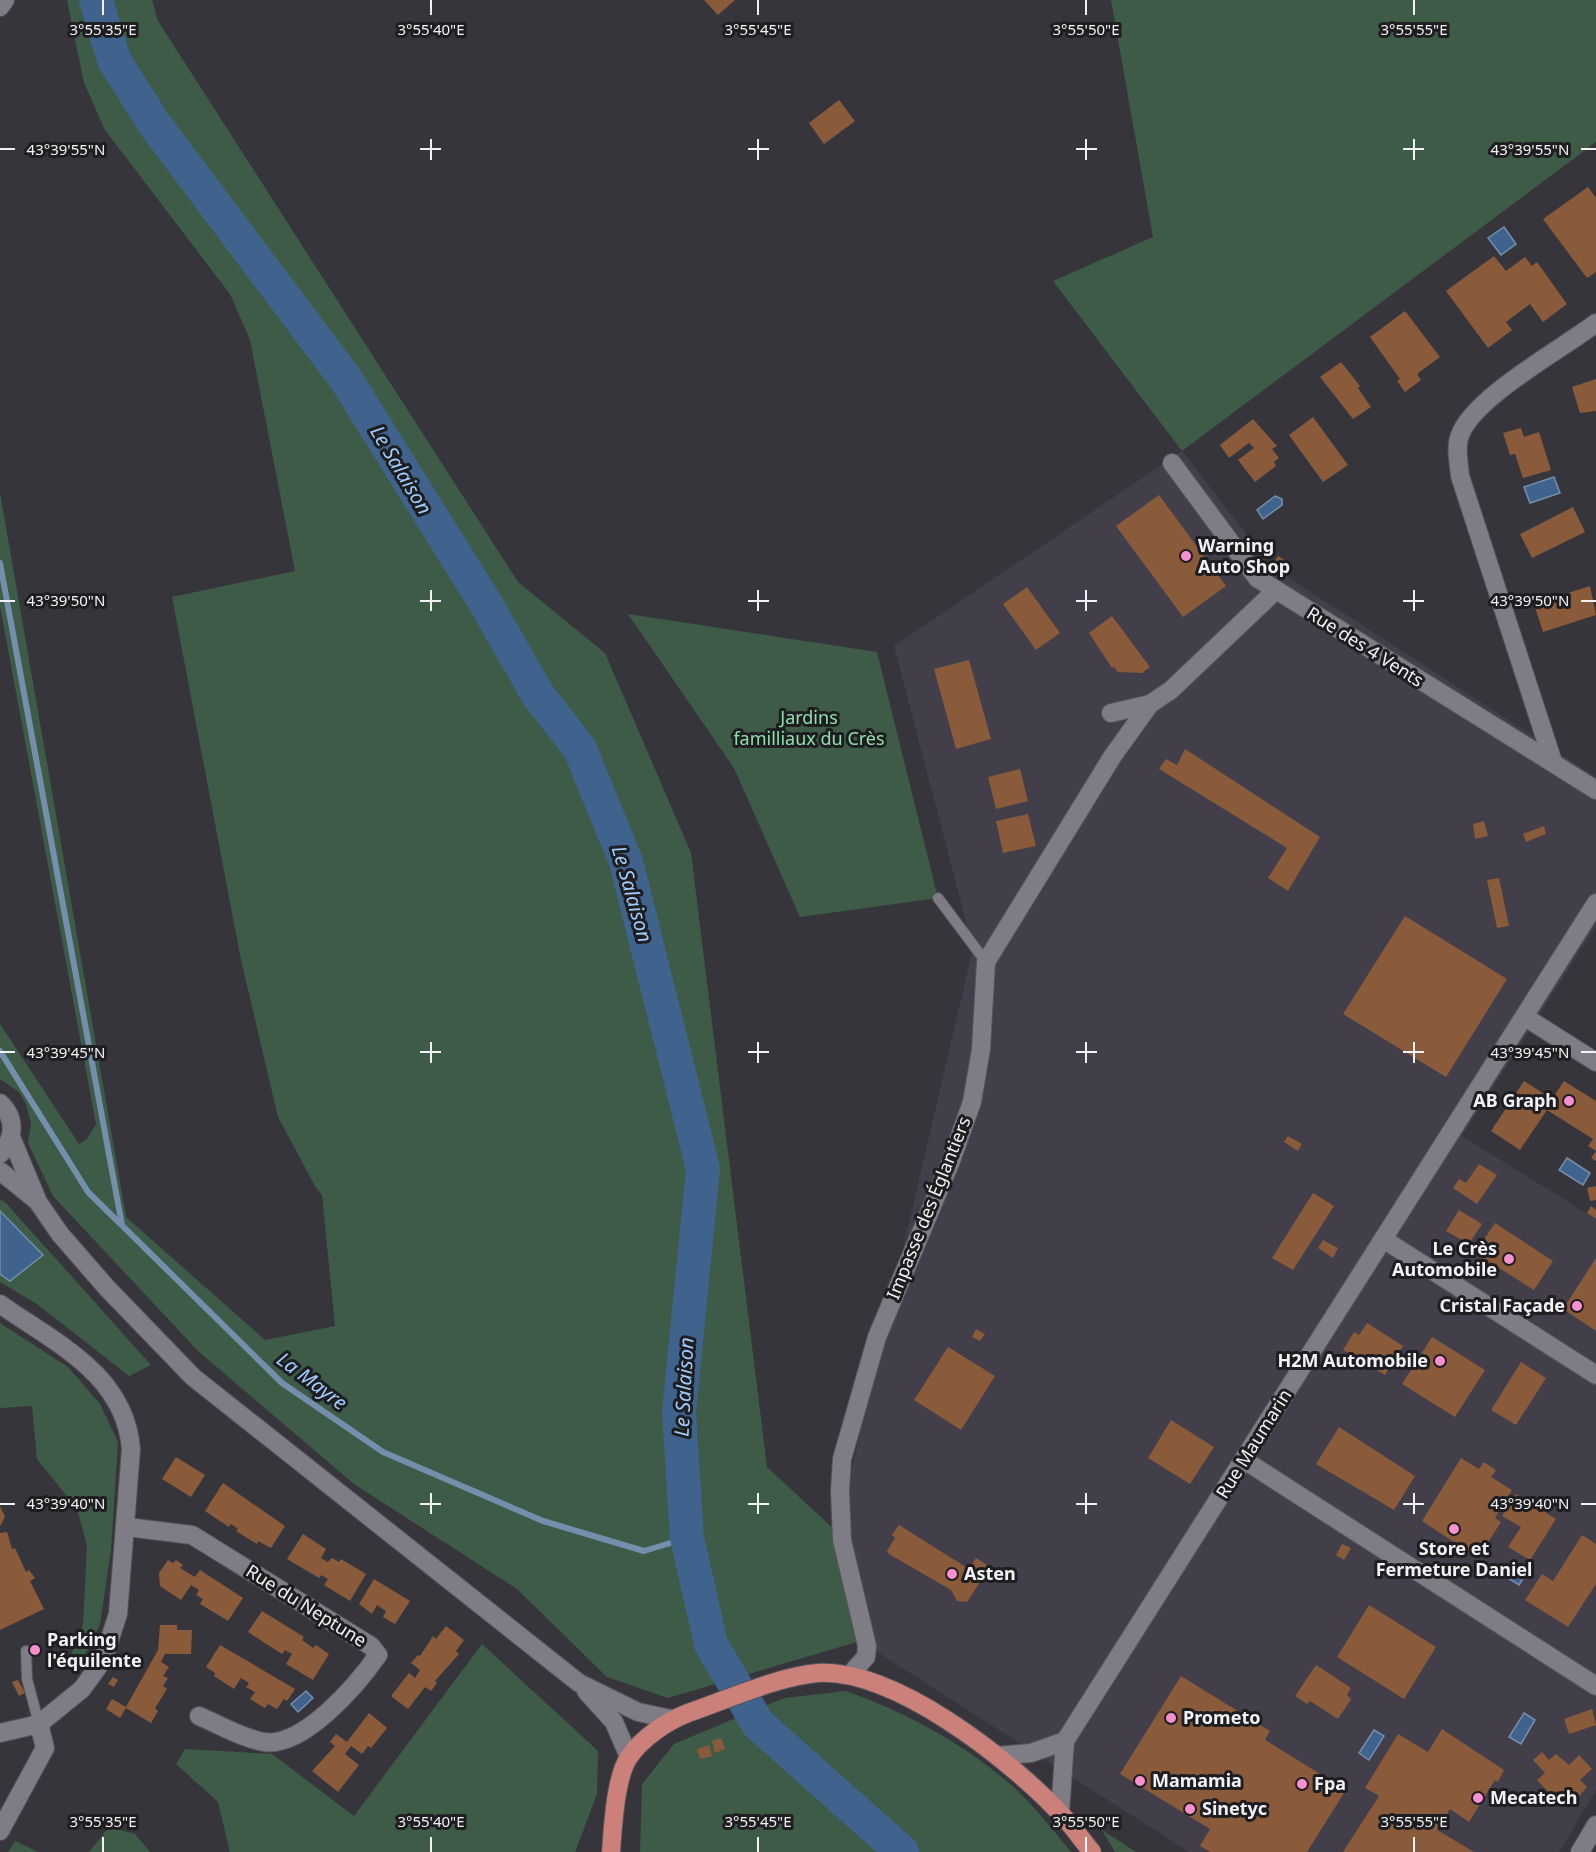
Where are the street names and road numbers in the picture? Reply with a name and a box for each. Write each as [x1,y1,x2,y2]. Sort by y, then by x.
street label: Rue des 4 Vents [1303,601,1428,692]
street label: Impasse des Églantiers [880,1113,976,1303]
street label: Rue Maumarin [1210,1384,1296,1503]
street label: Rue du Neptune [242,1558,371,1652]

